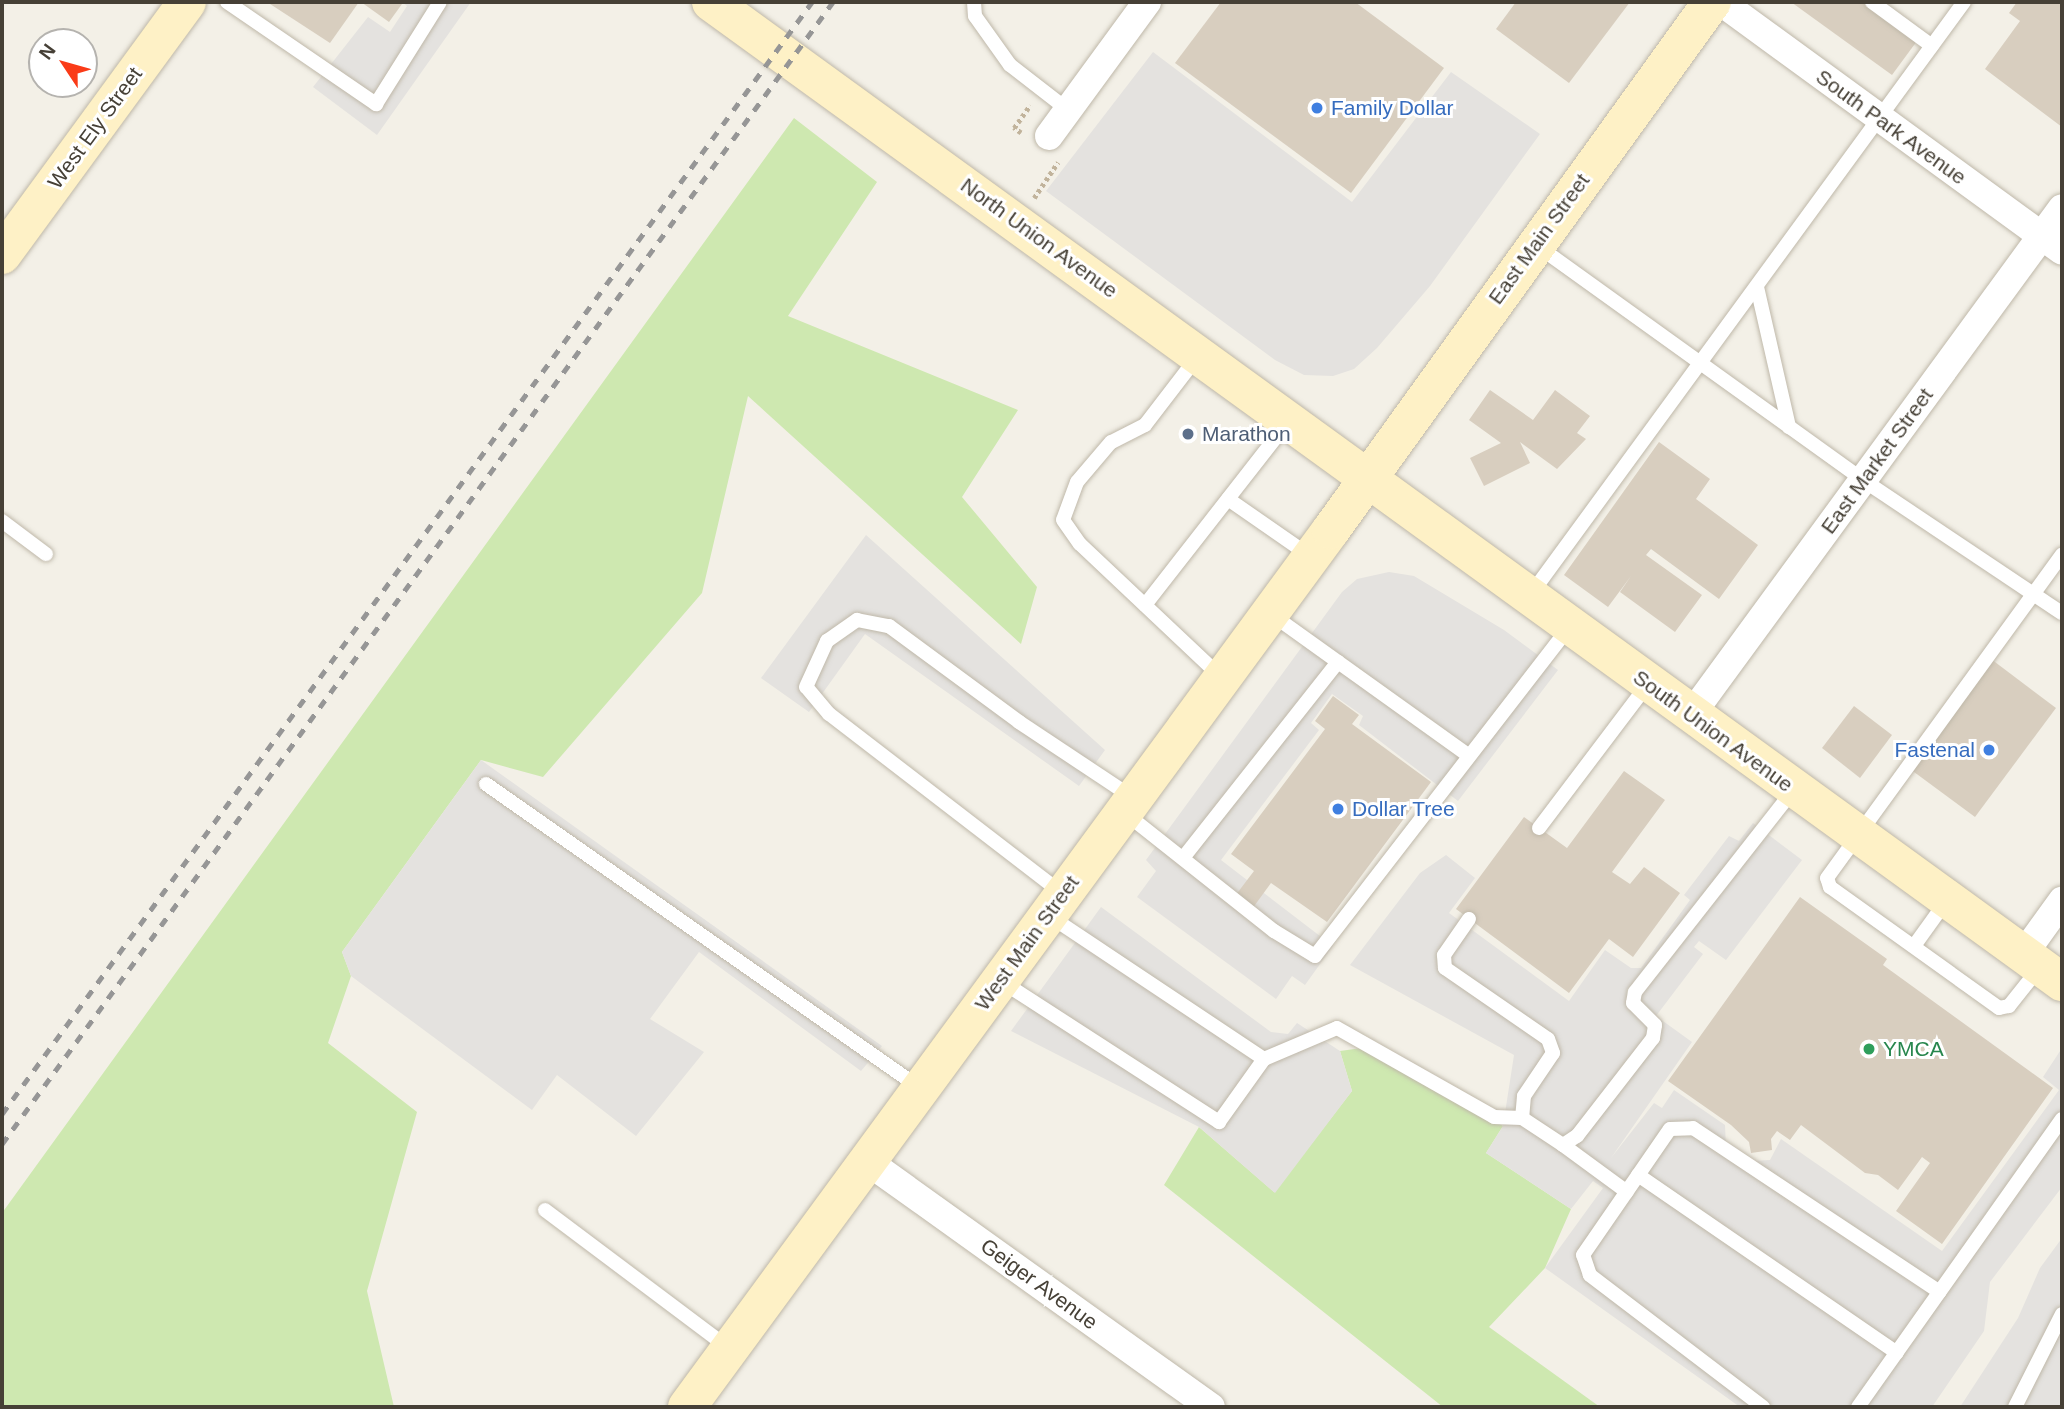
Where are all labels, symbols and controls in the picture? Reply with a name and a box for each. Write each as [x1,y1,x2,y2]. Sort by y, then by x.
north arrow [28,28,98,98]
text: N [35,40,60,63]
street label: West Ely Street [42,62,148,194]
street label: South Park Avenue [1811,64,1971,190]
place label: Family Dollar [1331,95,1454,121]
marker: Family Dollar [1309,100,1325,116]
street label: East Main Street [1483,169,1595,309]
street label: North Union Avenue [955,172,1123,304]
street label: East Market Street [1816,383,1938,539]
place label: Marathon [1202,421,1291,447]
marker: Marathon [1180,426,1196,442]
street label: South Union Avenue [1628,664,1798,798]
place label: Fastenal [1894,737,1975,763]
marker: Fastenal [1981,742,1997,758]
place label: Dollar Tree [1352,796,1455,822]
marker: Dollar Tree [1330,801,1346,817]
street label: West Main Street [970,871,1084,1015]
place label: YMCA [1883,1036,1944,1062]
marker: YMCA [1861,1041,1877,1057]
street label: Geiger Avenue [975,1233,1103,1335]

